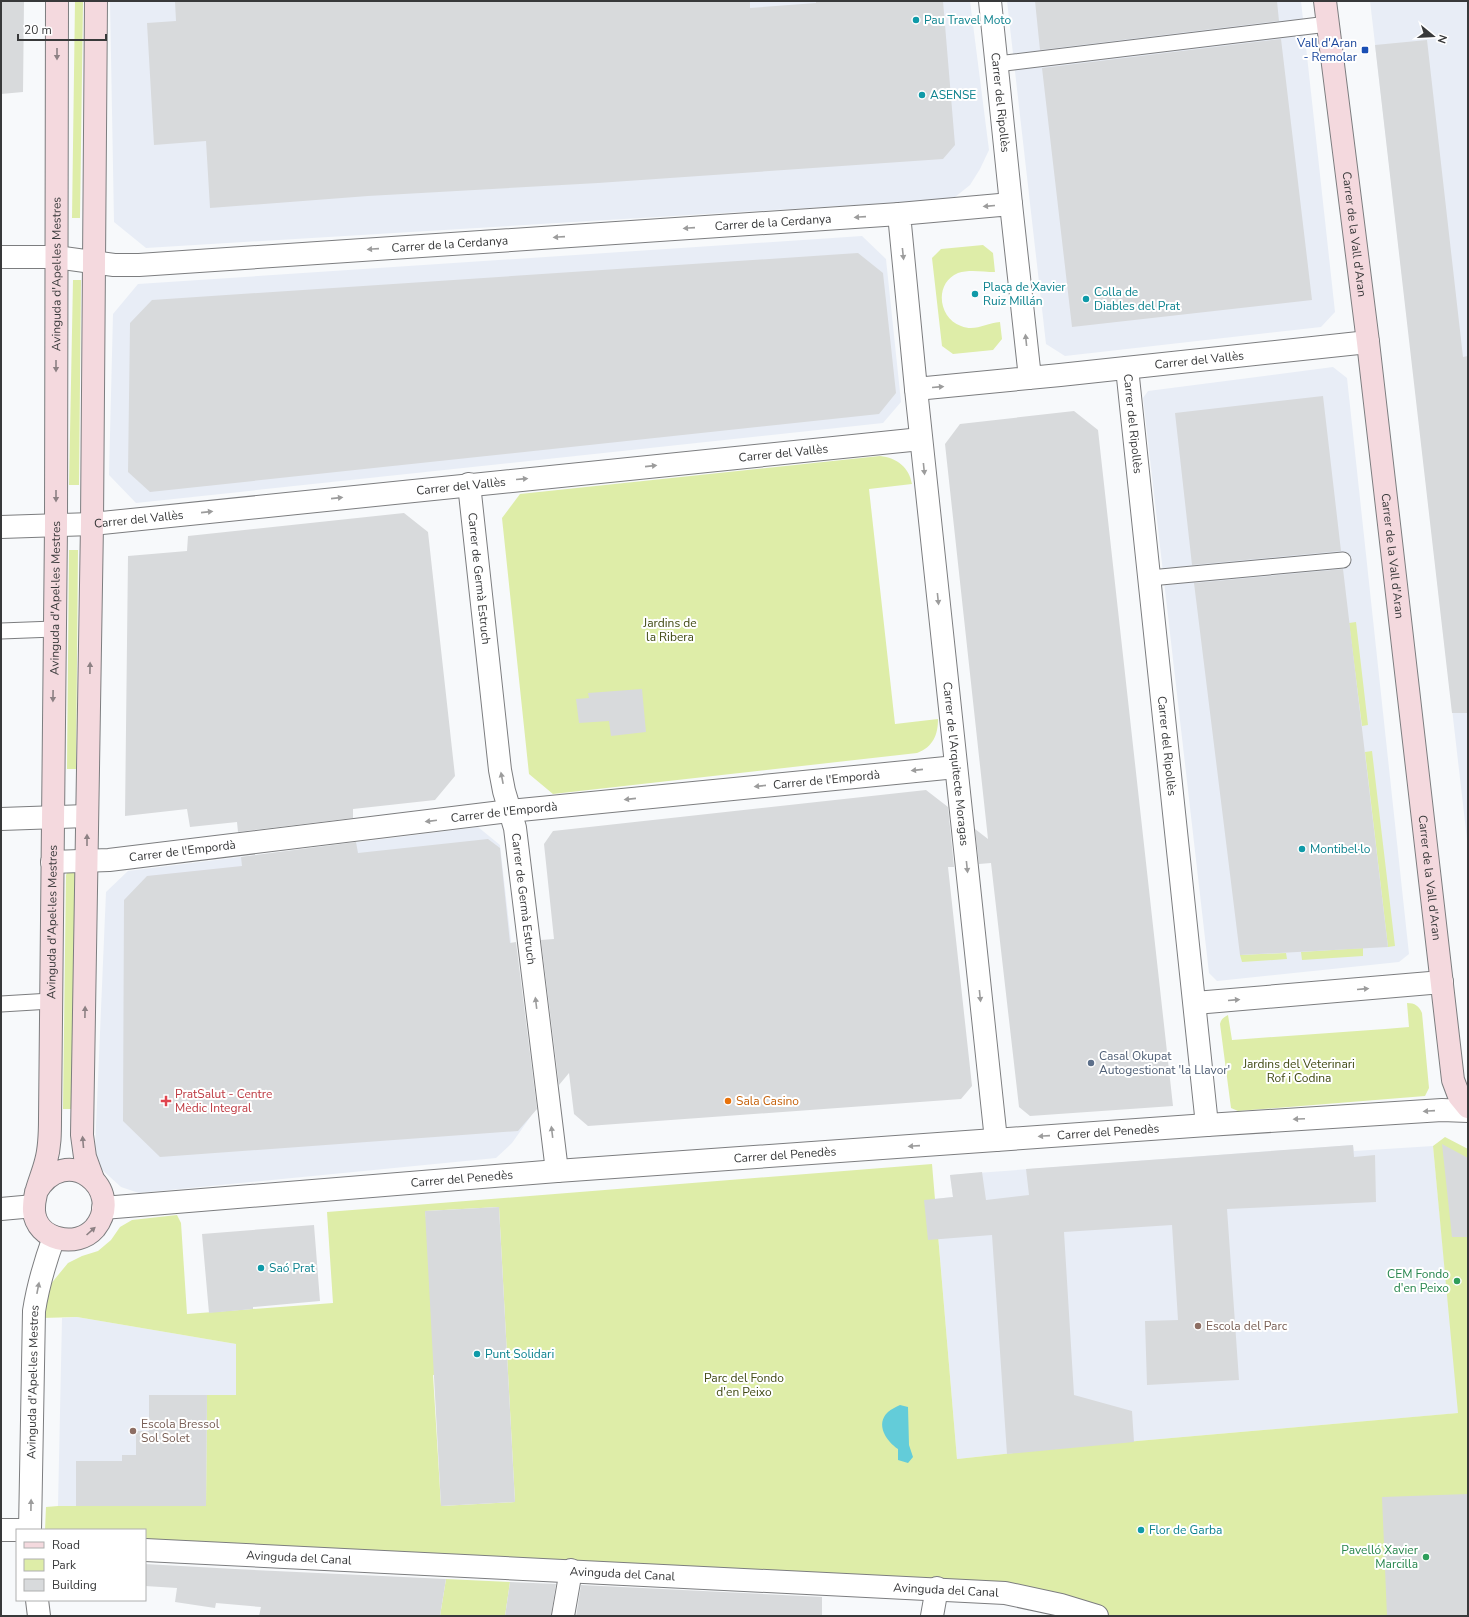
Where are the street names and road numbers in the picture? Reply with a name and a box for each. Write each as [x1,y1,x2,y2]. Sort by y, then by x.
street label: Carrer del Ripollès [987,52,1014,153]
street label: Carrer de la Vall d'Aran [1339,171,1370,298]
street label: Avinguda d'Apel·les Mestres [48,197,65,351]
street label: Carrer de la Cerdanya [714,211,832,234]
street label: Carrer de la Cerdanya [391,232,509,256]
street label: Carrer del Vallès [1154,347,1245,373]
street label: Carrer del Ripollès [1120,373,1146,475]
street label: Carrer del Vallès [738,441,829,466]
street label: Carrer del Vallès [416,474,507,499]
street label: Carrer de la Vall d'Aran [1377,492,1408,619]
street label: Carrer del Vallès [93,507,184,532]
street label: Carrer de Germà Estruch [464,512,494,645]
street label: Avinguda d'Apel·les Mestres [46,521,64,675]
street label: Carrer de l'Arquitecte Moragas [939,681,973,847]
street label: Carrer del Ripollès [1154,695,1180,797]
street label: Carrer de l'Empordà [772,767,881,793]
street label: Carrer de l'Empordà [450,798,558,826]
street label: Carrer de la Vall d'Aran [1415,814,1445,941]
street label: Carrer de Germà Estruch [508,832,540,966]
street label: Carrer de l'Empordà [128,837,237,865]
street label: Avinguda d'Apel·les Mestres [43,845,61,999]
street label: Carrer del Penedès [1056,1120,1160,1144]
street label: Carrer del Penedès [733,1143,837,1166]
street label: Carrer del Penedès [410,1167,514,1191]
street label: Avinguda d'Apel·les Mestres [23,1303,43,1459]
street label: Avinguda del Canal [246,1547,352,1568]
street label: Avinguda del Canal [569,1563,676,1585]
street label: Avinguda del Canal [893,1579,1000,1601]

